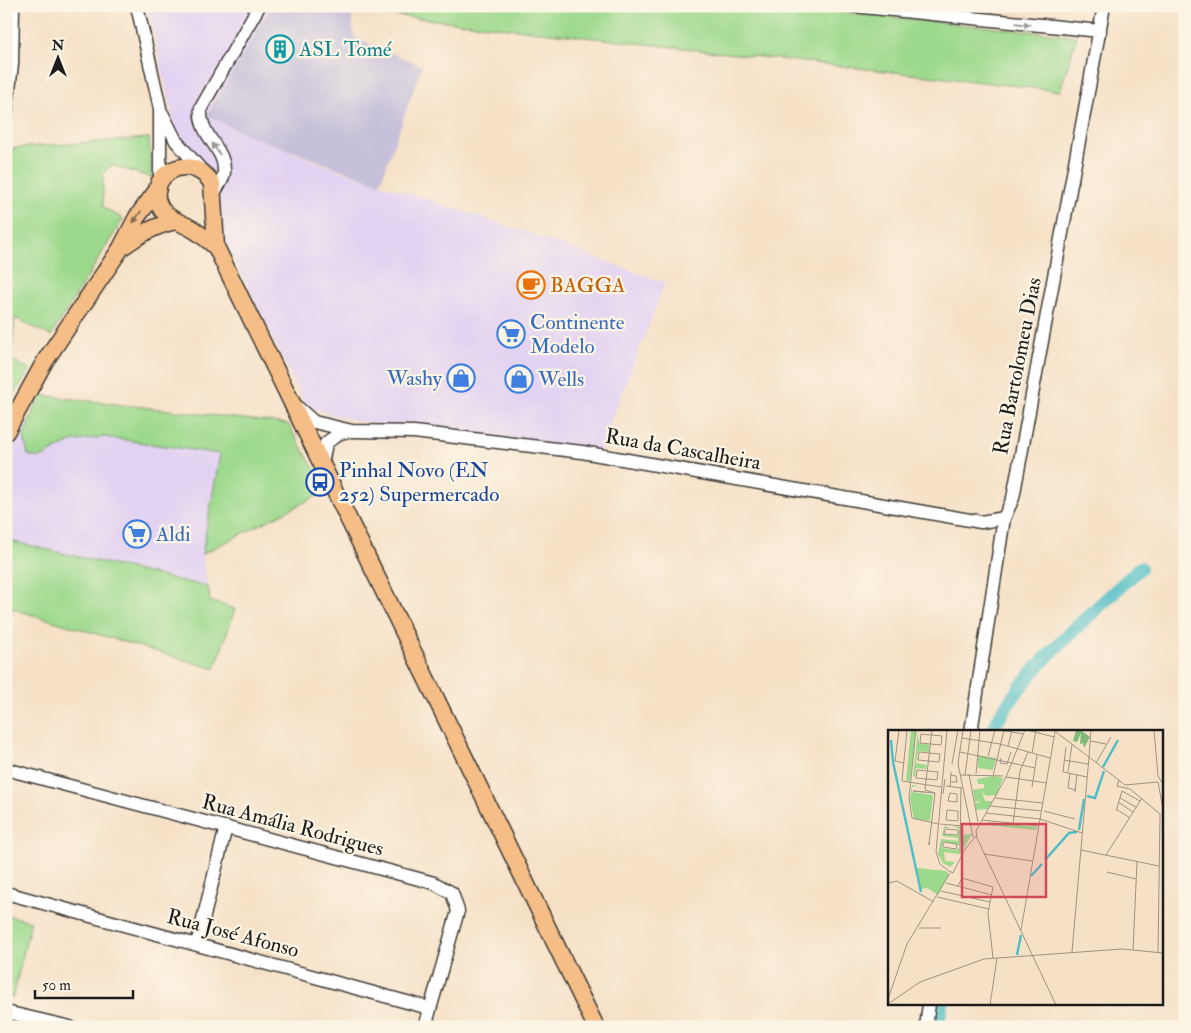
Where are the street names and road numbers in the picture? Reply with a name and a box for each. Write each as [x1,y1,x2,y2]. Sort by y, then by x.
street label: Rua Bartolomeu Dias [987,275,1048,457]
street label: Rua da Cascalheira [603,423,763,477]
street label: Rua Amália Rodrigues [199,788,387,863]
street label: Rua José Afonso [164,903,302,964]

